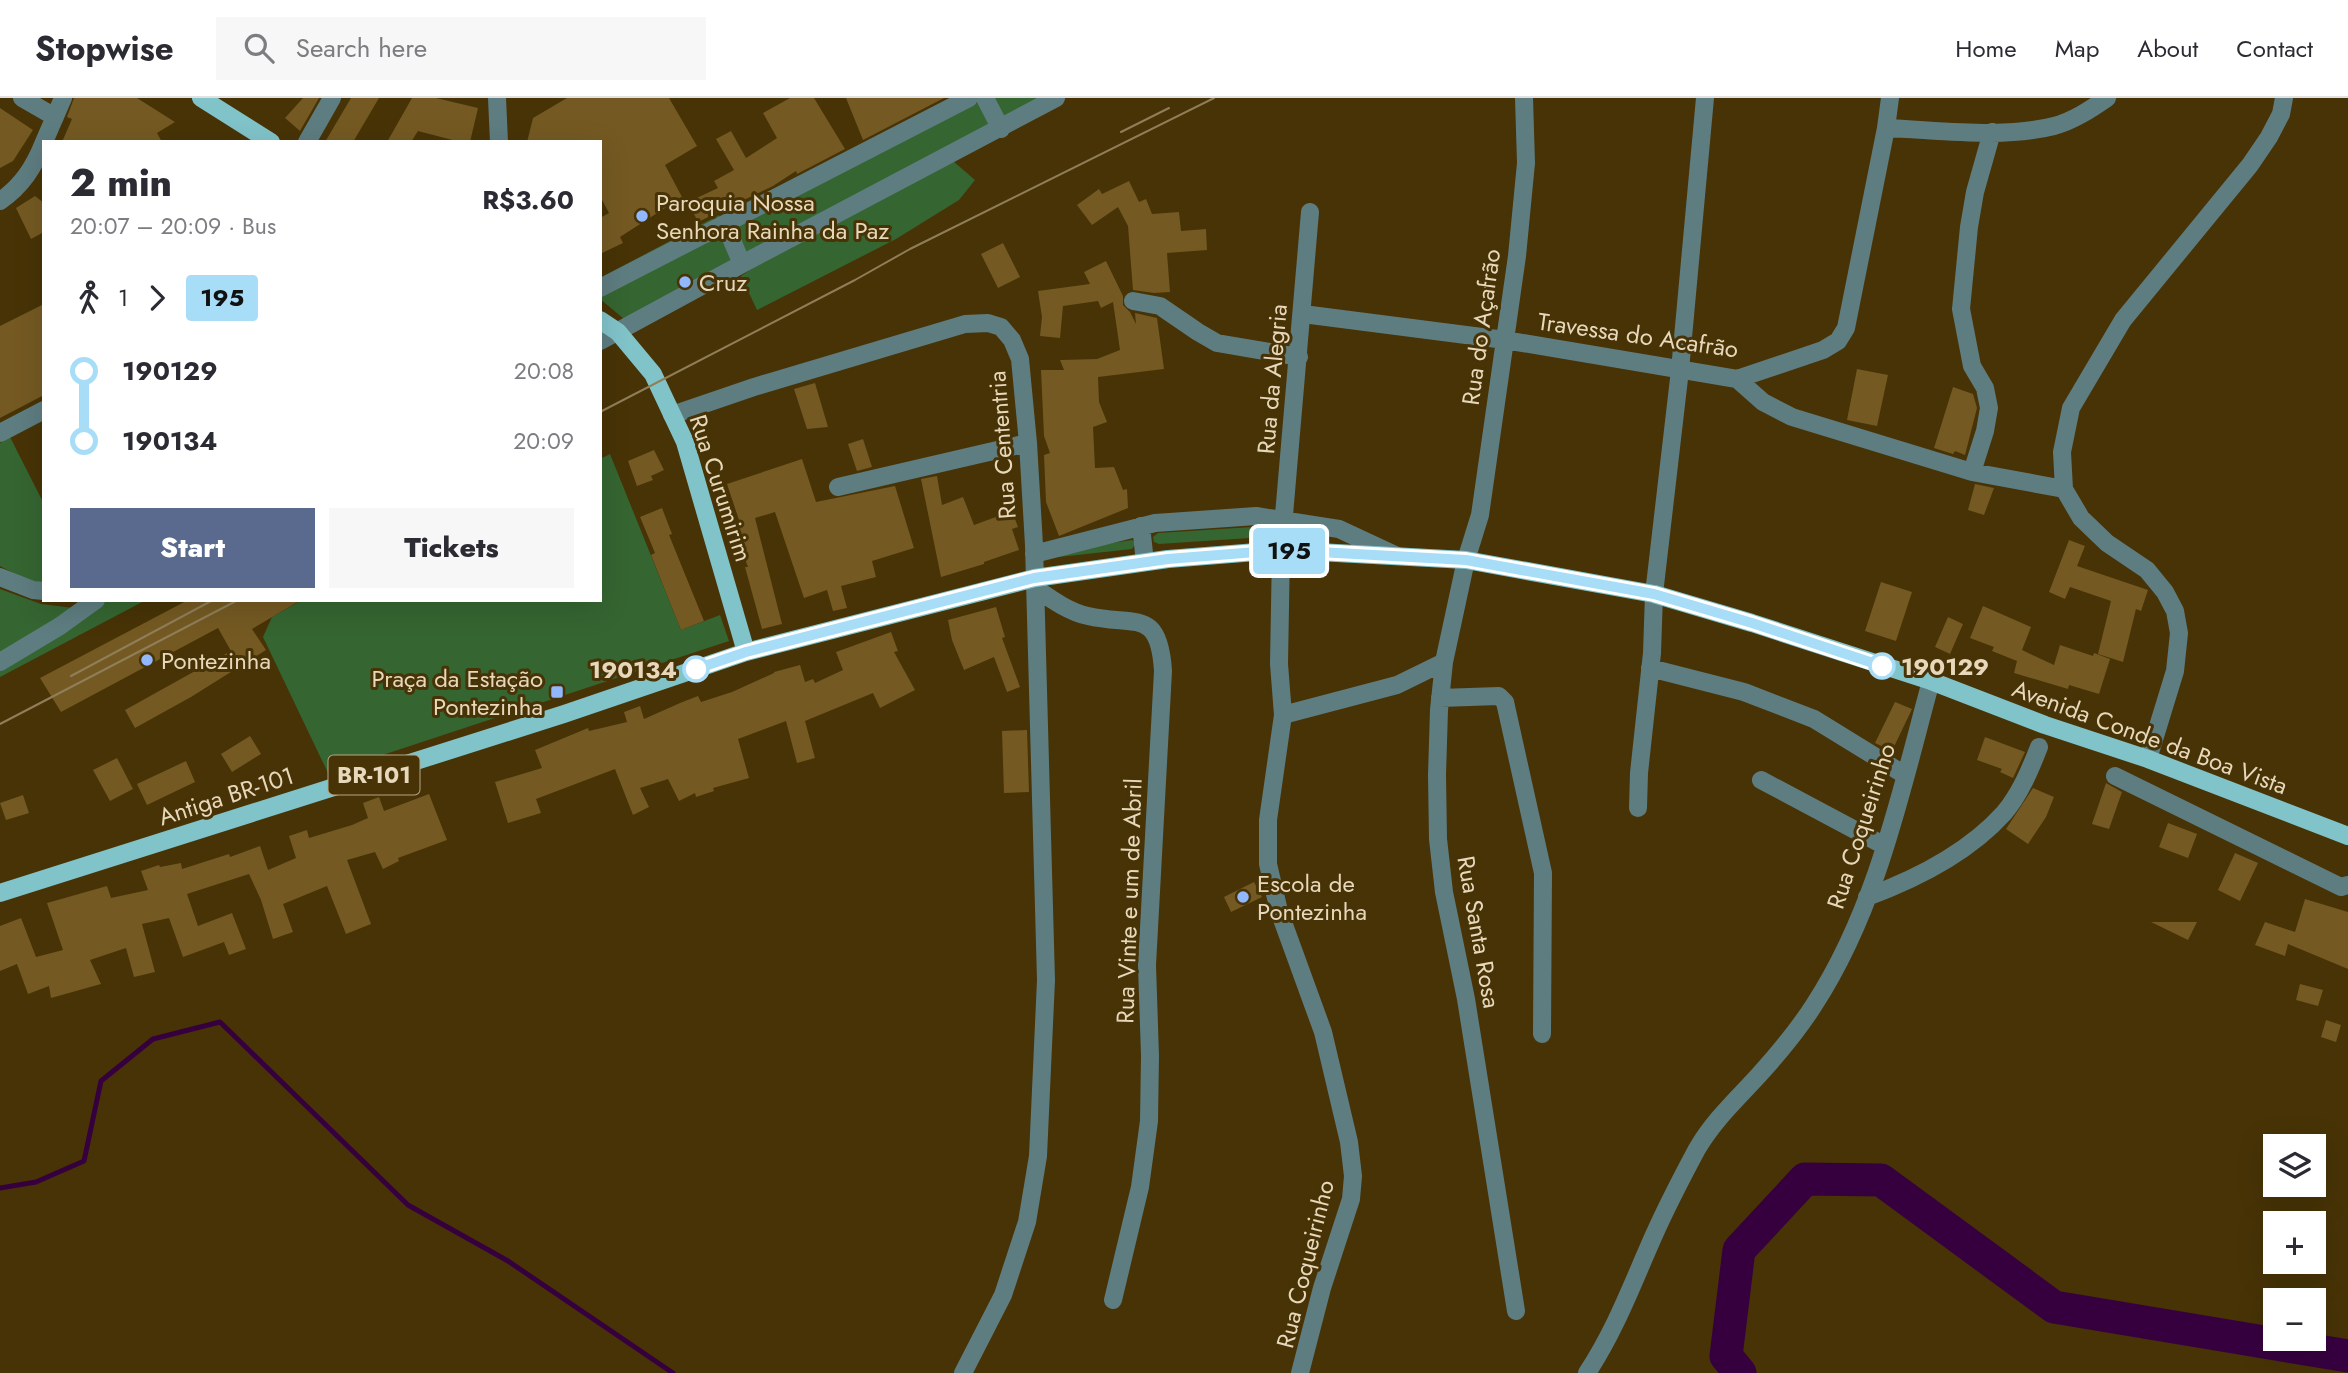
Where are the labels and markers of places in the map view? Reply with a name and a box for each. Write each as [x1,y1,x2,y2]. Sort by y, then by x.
place label: Paroquia Nossa Senhora Rainha da Paz [656,185,889,248]
marker: Paroquia Nossa Senhora Rainha da Paz [634,208,650,224]
place label: Cruz [699,265,747,300]
marker: Cruz [677,274,693,290]
place label: Pontezinha [161,643,271,678]
place label: 190129 [1901,649,1989,684]
marker: Pontezinha [139,652,155,668]
place label: 190134 [589,652,677,687]
marker: 190129 [1869,653,1895,679]
marker: 190134 [683,656,709,682]
place label: Praça da Estação Pontezinha [372,661,543,724]
marker: Praça da Estação Pontezinha [549,684,565,700]
place label: Escola de Pontezinha [1257,866,1367,929]
marker: Escola de Pontezinha [1235,889,1251,905]

